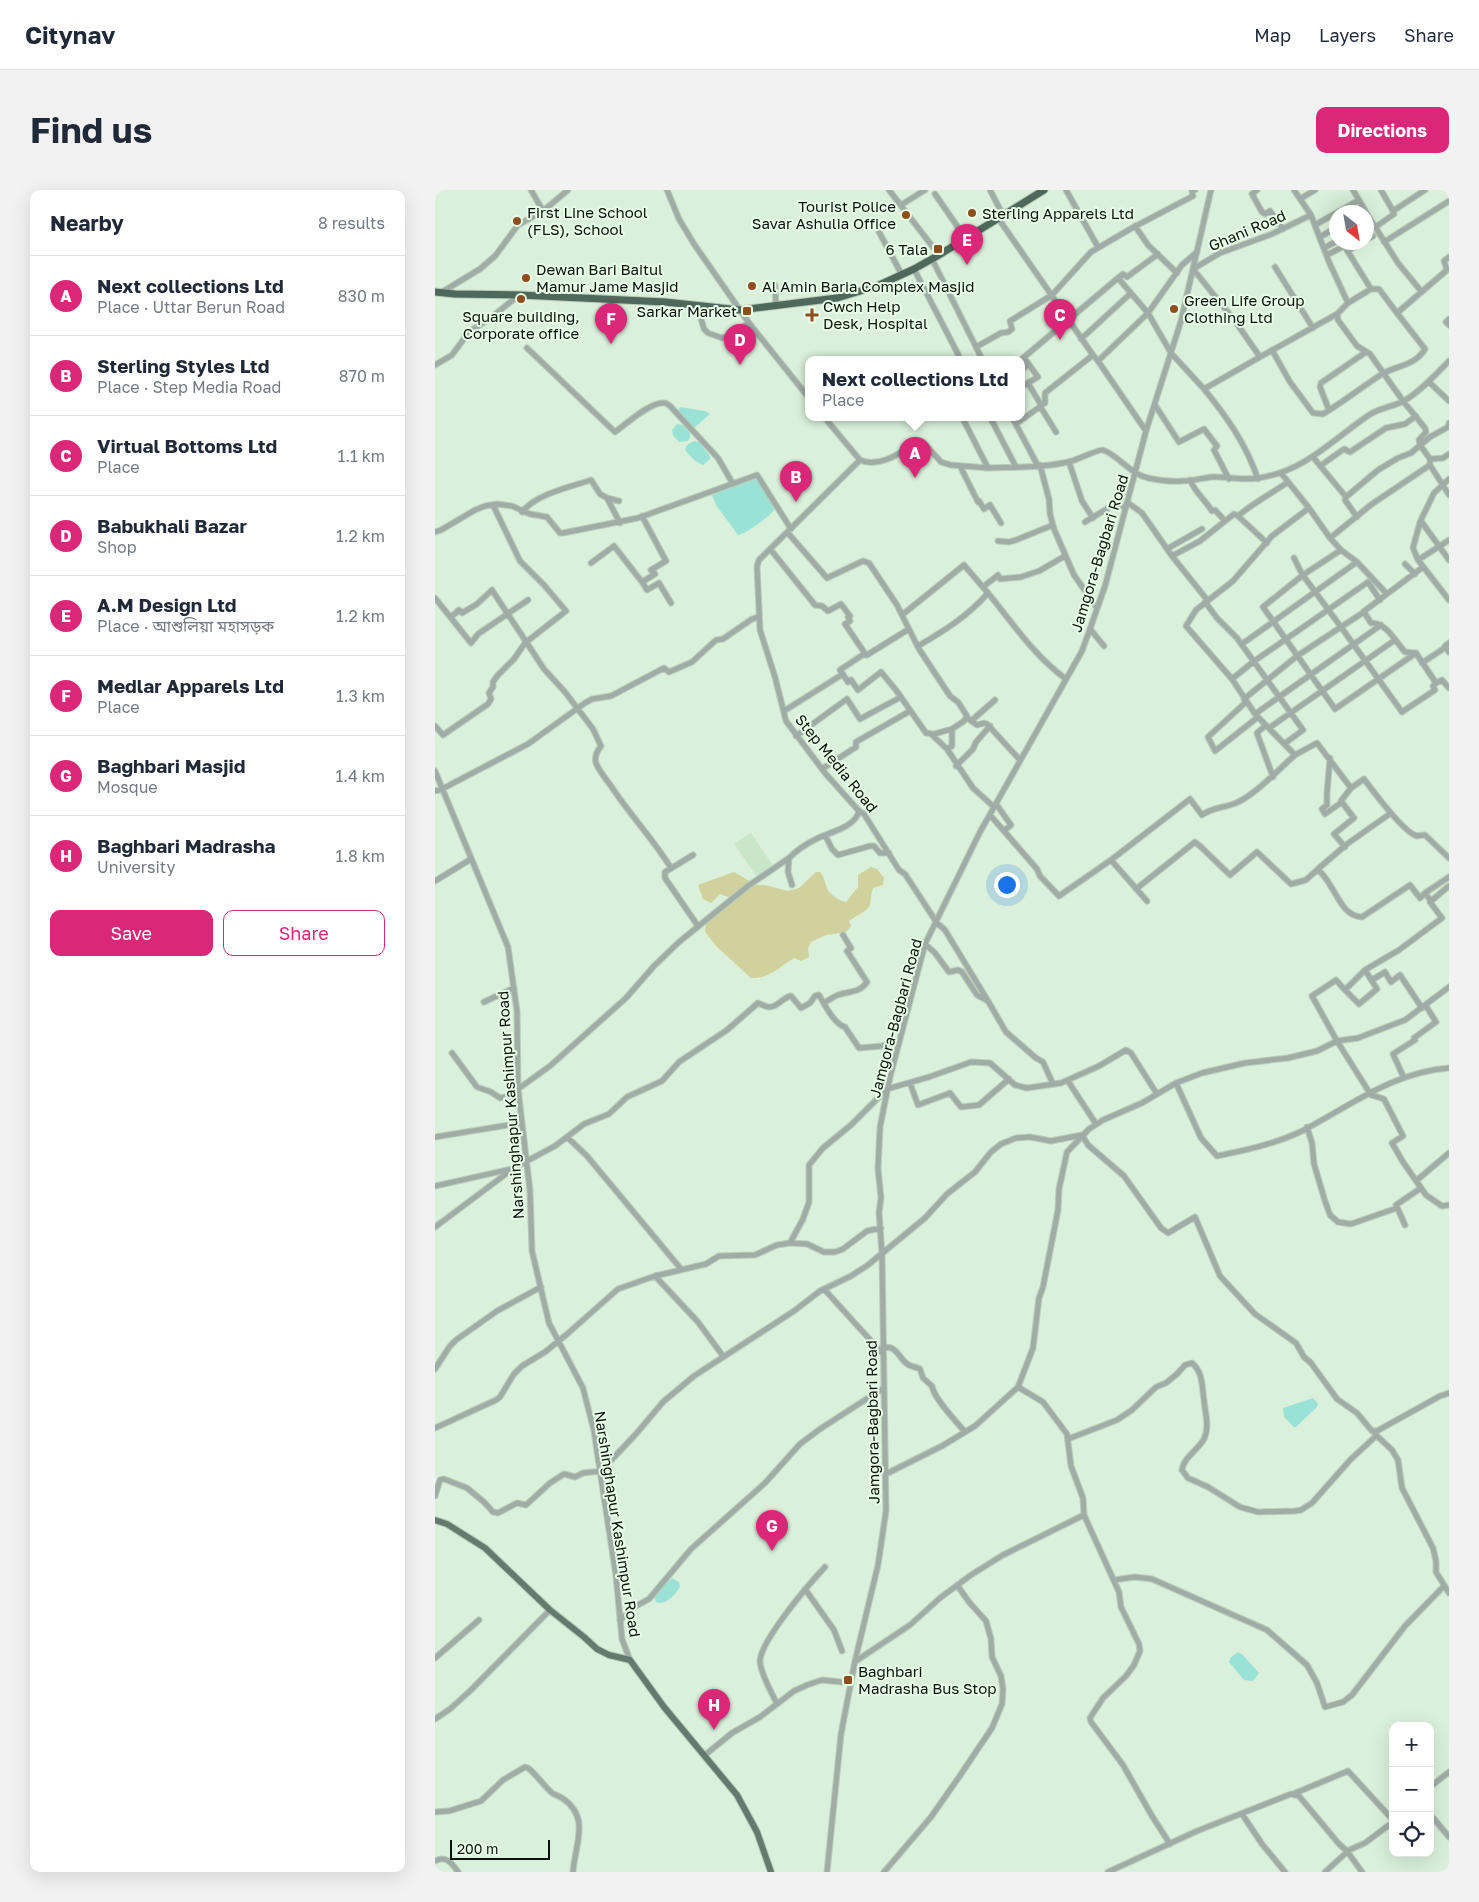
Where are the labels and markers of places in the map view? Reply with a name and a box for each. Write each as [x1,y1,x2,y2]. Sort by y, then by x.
place label: Tourist Police Savar Ashulia Office [752,197,896,232]
place label: First Line School (FLS), School [527,203,648,238]
place label: Sterling Apparels Ltd [982,204,1134,222]
marker: Sterling Apparels Ltd [966,207,978,219]
marker: Tourist Police Savar Ashulia Office [900,209,912,221]
marker: First Line School (FLS), School [511,215,523,227]
pin: E [951,224,983,265]
place label: 6 Tala [885,240,928,258]
marker: 6 Tala [932,243,944,255]
place label: Dewan Bari Baitul Mamur Jame Masjid [536,260,678,295]
marker: Dewan Bari Baitul Mamur Jame Masjid [520,272,532,284]
place label: Al Amin Baria Complex Masjid [762,277,975,295]
marker: Al Amin Baria Complex Masjid [746,280,758,292]
place label: Green Life Group Clothing Ltd [1184,291,1305,326]
marker: Square building, Corporate office [515,293,527,305]
place label: Cwch Help Desk, Hospital [823,297,928,332]
pin: C [1044,299,1076,340]
place label: Sarkar Market [637,302,737,320]
pin: F [595,303,627,344]
marker: Green Life Group Clothing Ltd [1168,303,1180,315]
marker: Sarkar Market [741,305,753,317]
place label: Square building, Corporate office [462,307,580,342]
marker: Cwch Help Desk, Hospital [805,308,819,322]
pin: D [724,324,756,365]
pin: A [899,437,931,478]
pin: B [780,461,812,502]
pin: G [756,1510,788,1551]
place label: Baghbari Madrasha Bus Stop [858,1662,997,1697]
marker: Baghbari Madrasha Bus Stop [842,1674,854,1686]
pin: H [698,1689,730,1730]

